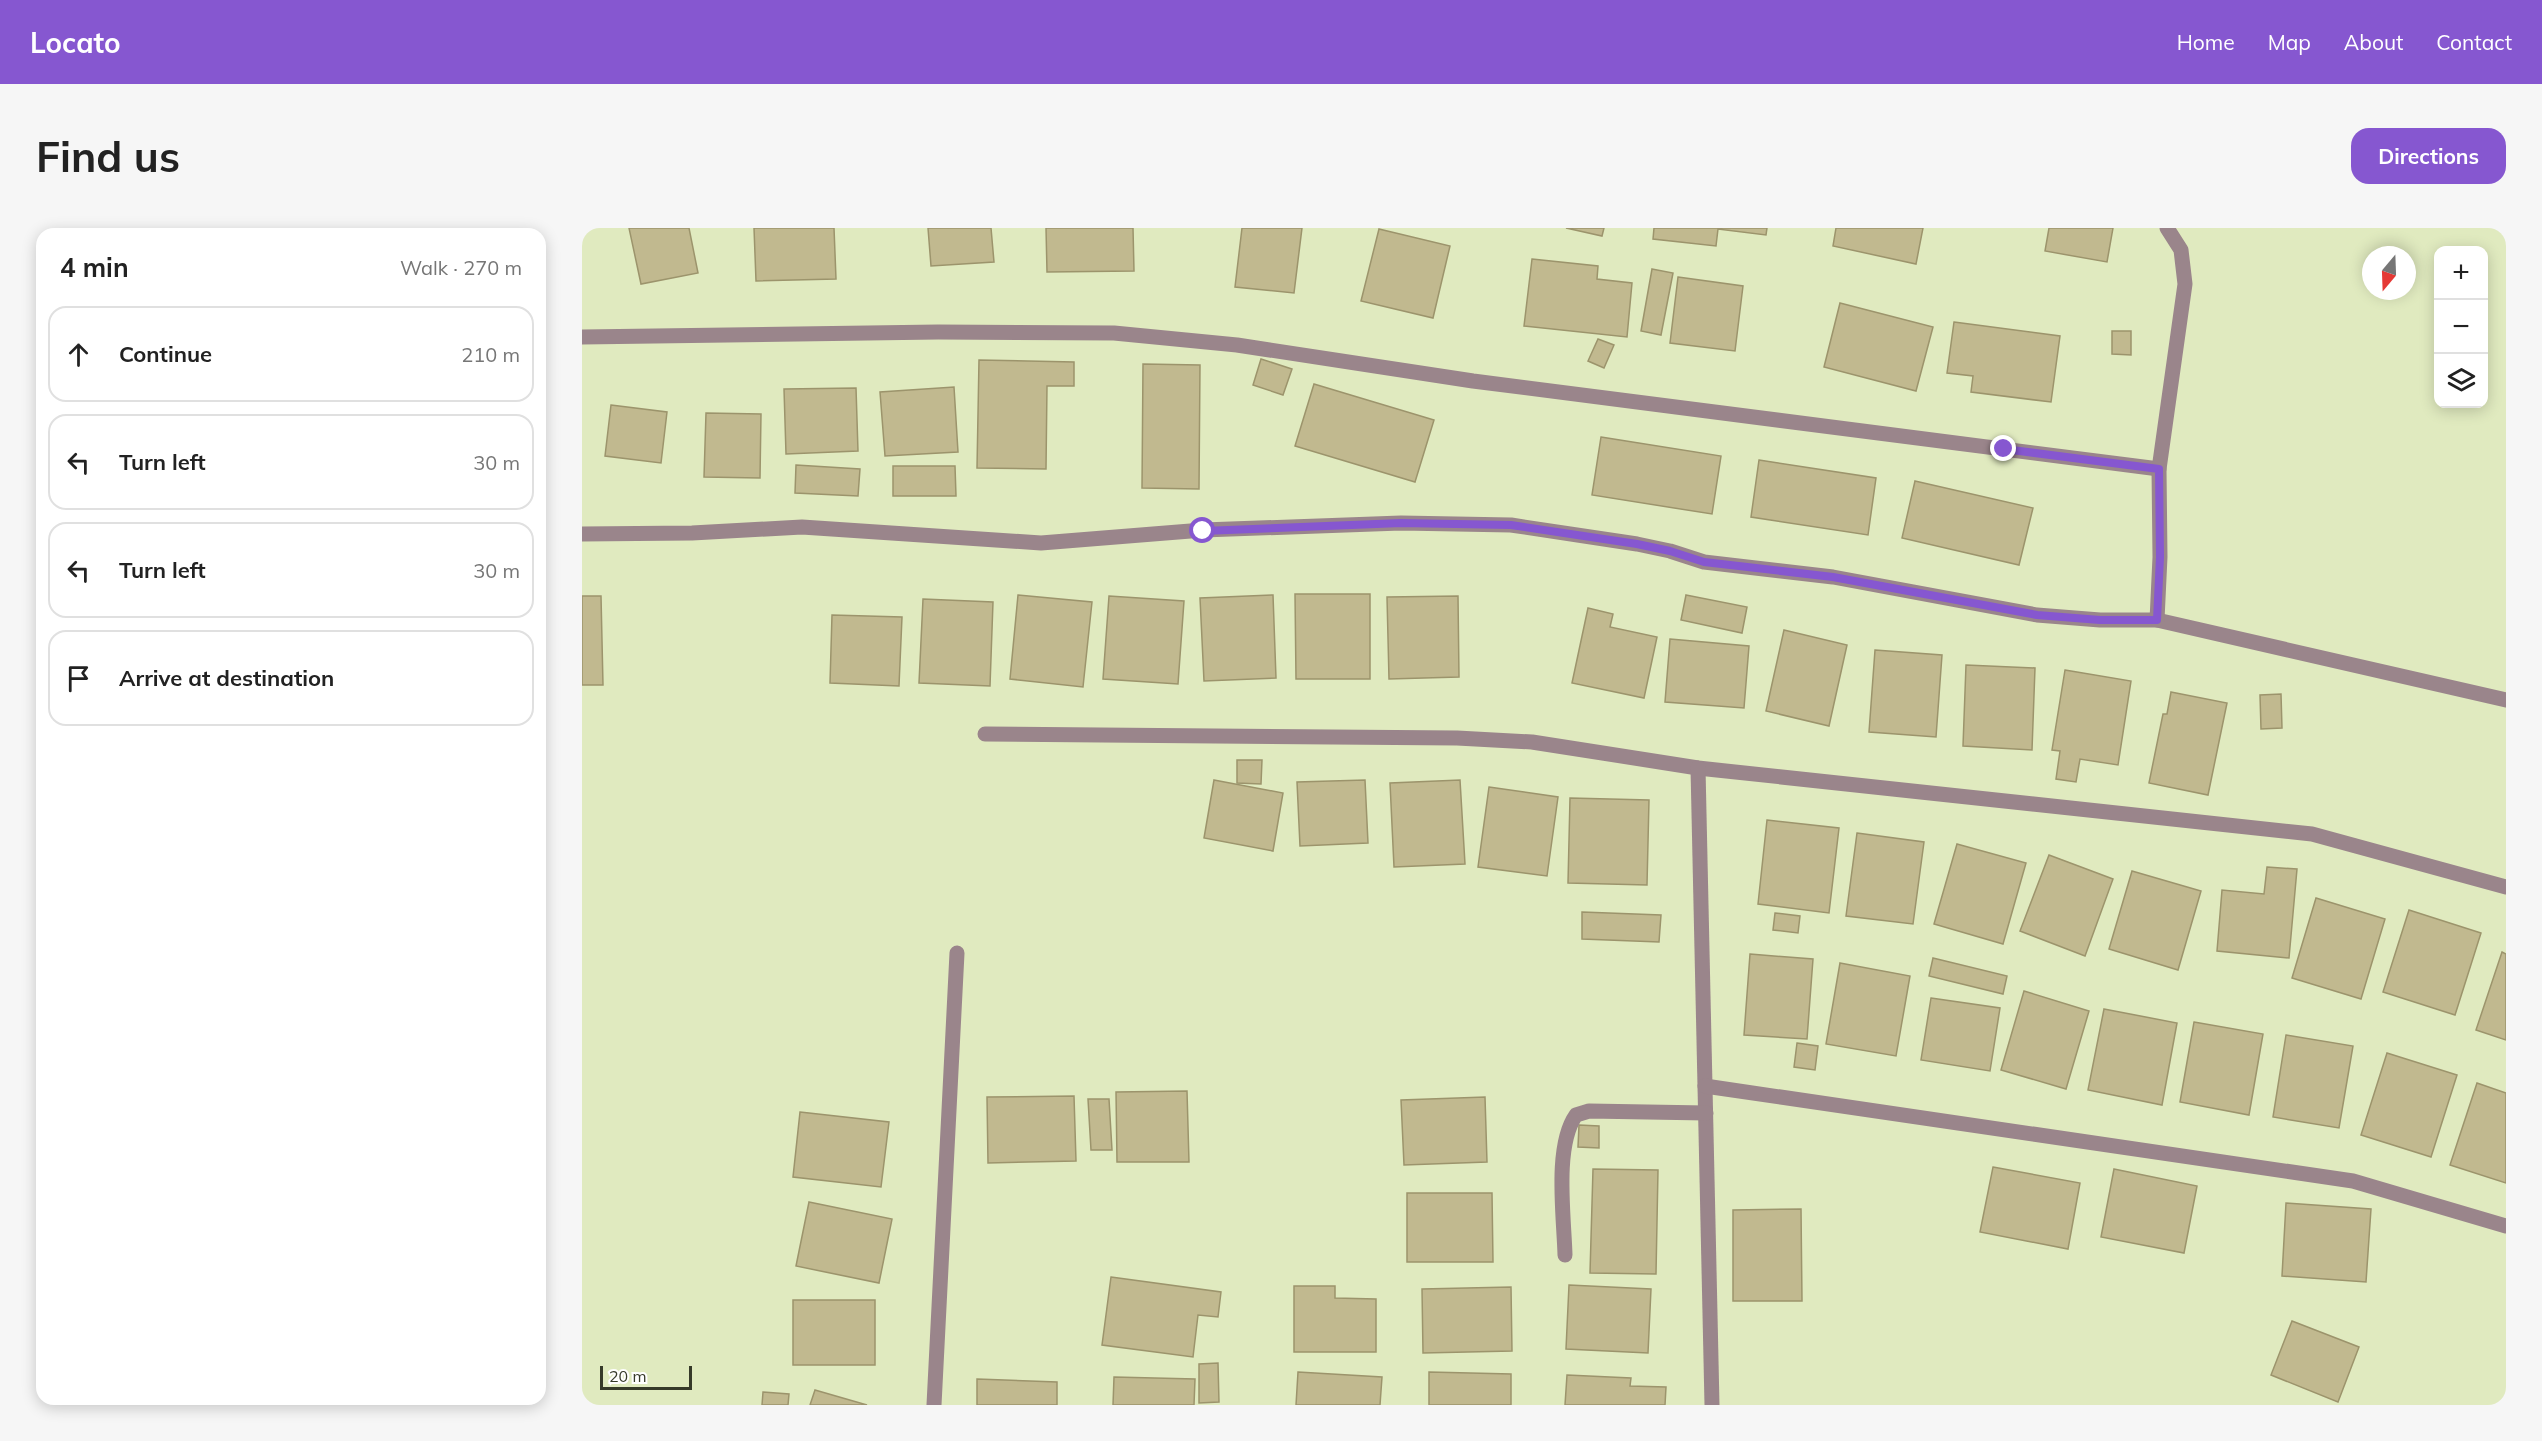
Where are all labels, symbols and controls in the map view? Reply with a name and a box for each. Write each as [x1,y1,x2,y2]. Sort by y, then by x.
text: Locato [30,25,121,60]
text: Home [2177,29,2235,55]
text: Map [2268,29,2311,55]
text: About [2344,29,2403,55]
text: Contact [2436,29,2512,55]
button: Directions [2351,128,2506,184]
text: Find us [36,130,180,183]
north arrow [2362,246,2416,300]
map controls [2434,246,2488,408]
button: + [2434,246,2488,300]
text: 4 min [60,251,129,284]
text: Walk · 270 m [400,255,522,280]
button: − [2434,300,2488,354]
icon: ahead [62,338,95,371]
text: Continue [119,340,212,368]
text: 210 m [461,342,520,367]
button: layers [2434,354,2488,408]
route end [1990,435,2016,461]
icon: left [62,446,95,479]
text: Turn left [119,448,206,476]
text: 30 m [473,450,520,475]
route start [1189,517,1215,543]
icon: left [62,554,95,587]
text: Turn left [119,556,206,584]
text: 30 m [473,558,520,583]
icon: arrive [62,662,95,695]
text: Arrive at destination [119,664,334,692]
scale bar [600,1363,692,1390]
text: 20 m [609,1366,646,1386]

